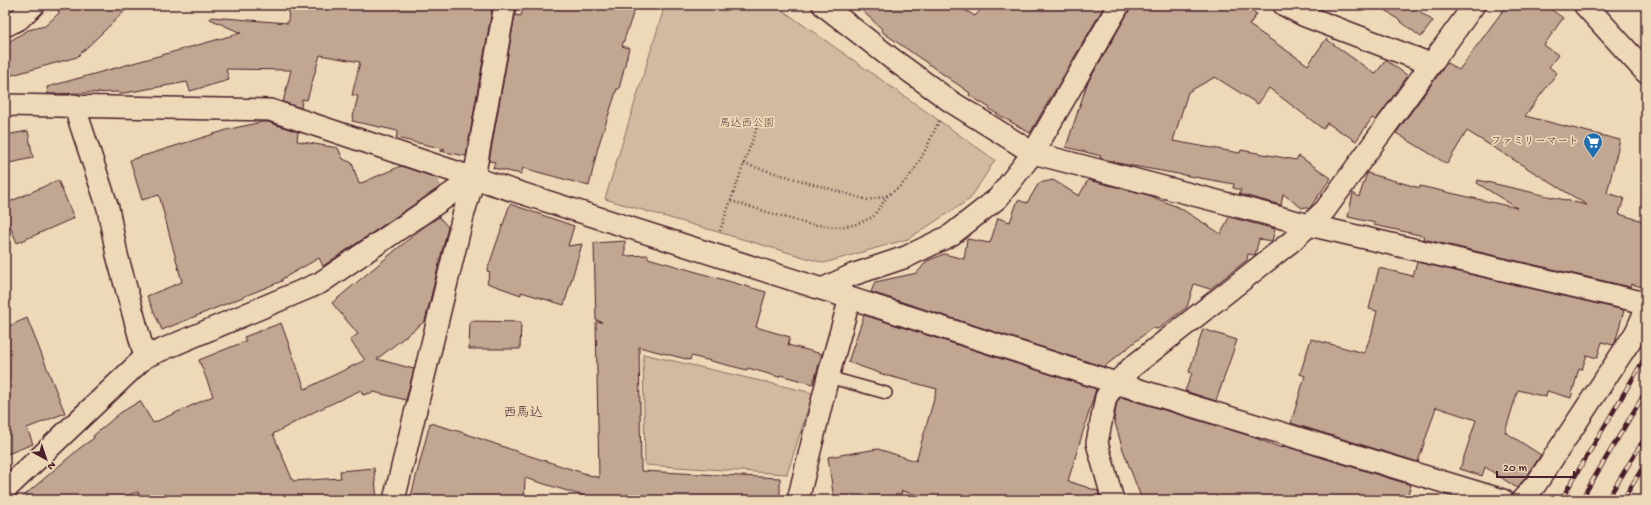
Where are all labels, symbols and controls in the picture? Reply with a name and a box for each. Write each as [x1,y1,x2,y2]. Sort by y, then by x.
park label: 馬込西公園 [720,117,775,130]
supermarket icon: ファミリーマート [1582,131,1604,159]
place label: ファミリーマート [1491,136,1579,148]
district label: 西馬込 [503,406,543,421]
north arrow [26,439,66,479]
scale bar [1497,453,1574,479]
text: N [45,458,58,472]
text: 20 m [1503,462,1528,476]

